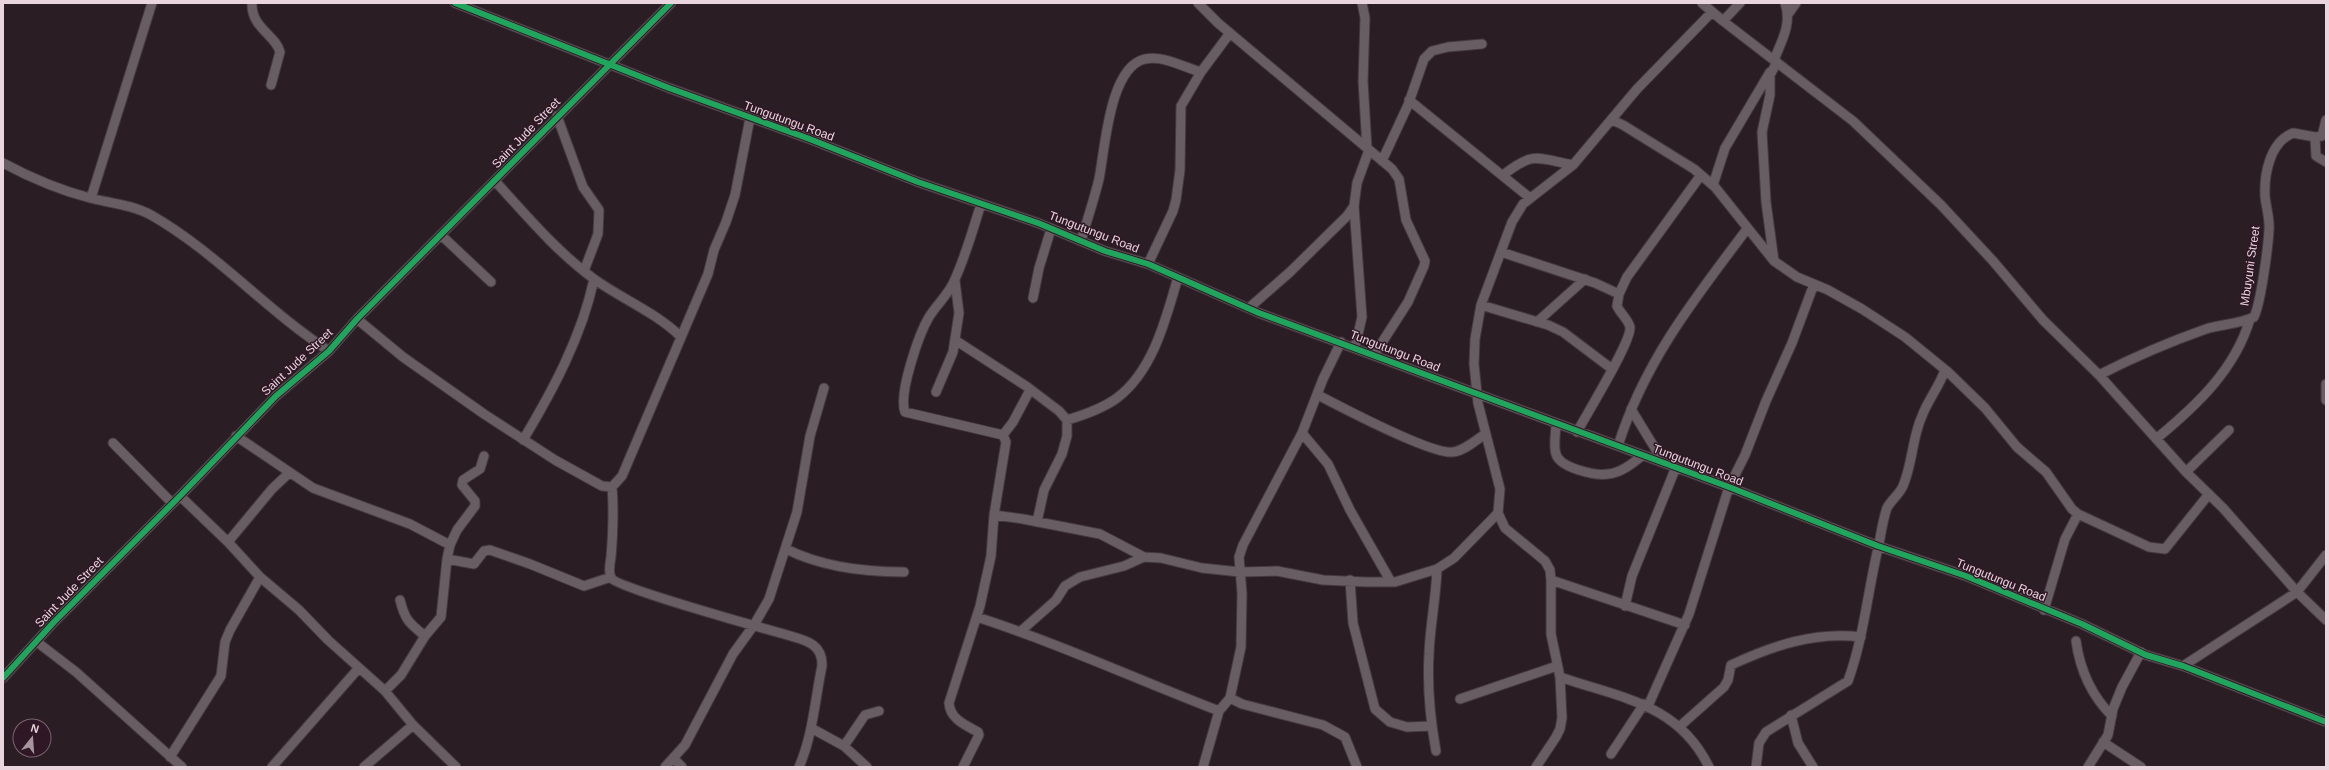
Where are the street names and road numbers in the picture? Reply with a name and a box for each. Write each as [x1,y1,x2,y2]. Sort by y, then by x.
street label: Saint Jude Street [489,95,563,171]
street label: Tungutungu Road [742,98,836,144]
street label: Tungutungu Road [1047,208,1141,256]
street label: Mbuyuni Street [2237,224,2263,307]
street label: Saint Jude Street [259,325,336,399]
street label: Tungutungu Road [1348,327,1442,375]
street label: Tungutungu Road [1651,441,1745,489]
street label: Saint Jude Street [32,554,106,630]
street label: Tungutungu Road [1954,556,2048,604]

